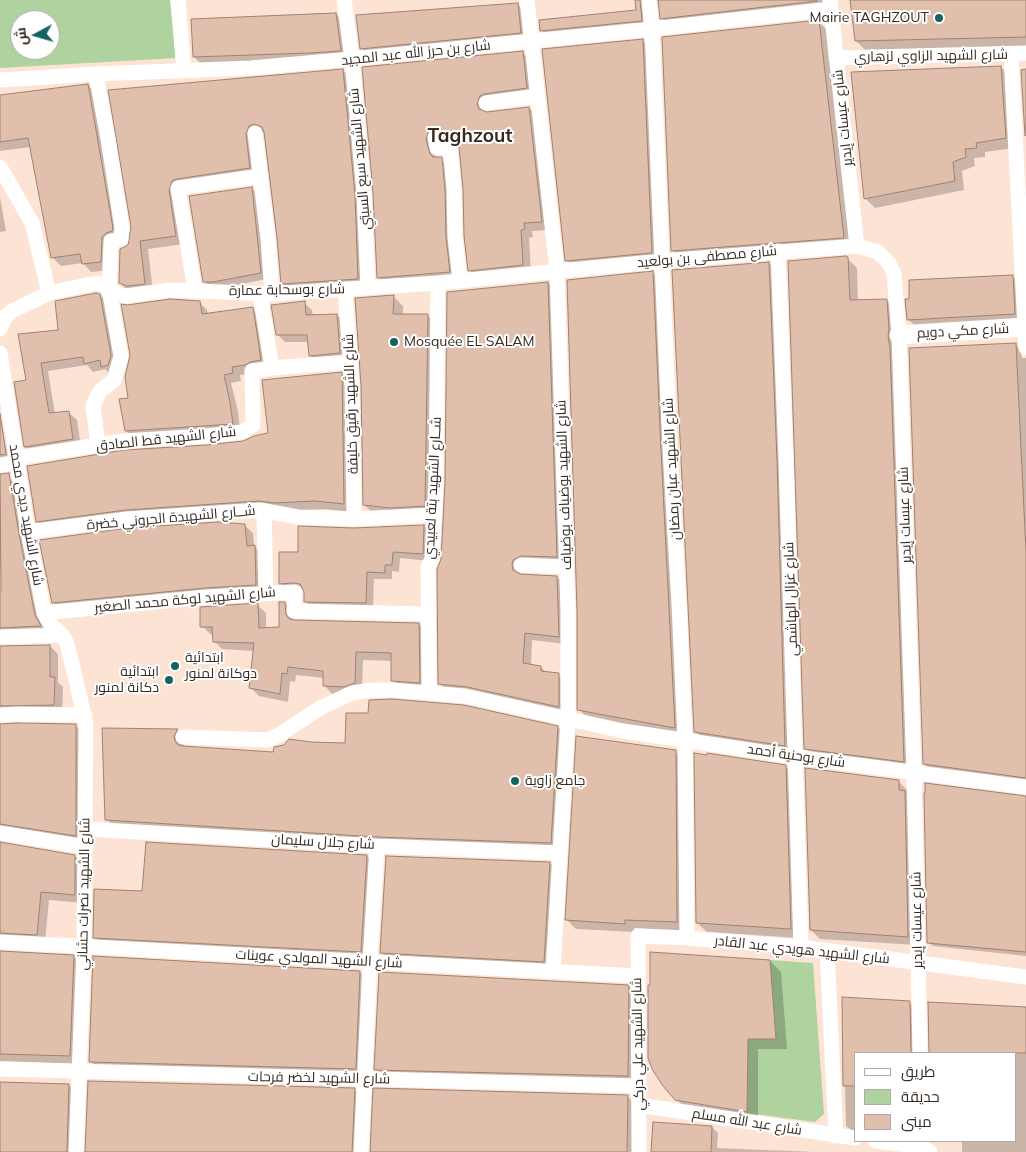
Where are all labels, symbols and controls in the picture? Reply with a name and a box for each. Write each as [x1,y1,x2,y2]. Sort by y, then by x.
north arrow [10,10,60,60]
place label: Mairie TAGHZOUT [809,10,929,26]
marker: Mairie TAGHZOUT [933,12,945,24]
text: ش [11,27,31,46]
street label: شارع بن حرز الله عبد المجيد [340,37,492,69]
street label: شارع الشهيد الزاوي لزهاري [854,46,1008,66]
street label: شارع عيسات إيدير [830,69,856,167]
street label: شارع الشهيد سبع السبتي [345,87,375,231]
district label: Taghzout [428,125,512,147]
street label: شارع مصطفى بن بولعيد [636,243,778,271]
street label: شارع بوسحابة عمارة [229,281,345,299]
street label: شارع مكي دويم [916,320,1010,342]
street label: شارع الشهيد رقيق خليفة [340,333,362,475]
place label: Mosquée EL SALAM [404,334,534,350]
marker: Mosquée EL SALAM [388,336,400,348]
street label: شارع الشهيد عبان رمضان [660,397,684,541]
street label: شارع الشهيد بوضياف بوضياف [553,399,575,571]
street label: شــارع الشهيد بتة لعبيدي [421,416,445,560]
street label: شارع الشهيد قط الصادق [95,423,237,455]
street label: شارع الشهيد ديدي محمد [5,443,47,587]
street label: شارع عيسات إيدير [895,466,915,564]
street label: شــارع الشهيدة الجروني خضرة [86,502,256,534]
street label: شارع غزال الهاشمي [781,542,801,656]
street label: شارع الشهيد لوكة محمد الصغير [94,584,276,616]
place label: ابتدائية دوكانة لمنور [185,650,257,682]
marker: ابتدائية دوكانة لمنور [169,660,181,672]
place label: ابتدائية دكانة لمنور [95,664,159,696]
marker: ابتدائية دكانة لمنور [163,674,175,686]
street label: شارع بوحنية أحمد [746,741,846,771]
place label: جامع زاوية [525,773,585,789]
marker: جامع زاوية [509,775,521,787]
street label: شارع الشهيد نصرات حشاني [74,817,94,971]
street label: شارع جلال سليمان [271,831,375,853]
street label: شارع عيسات إيدير [908,871,926,969]
street label: شارع الشهيد هويدي عبد القادر [713,932,891,968]
street label: شارع الشهيد المولدي عوينات [235,946,403,972]
street label: شارع الشهيد علي دركي [628,977,648,1111]
legend [854,1052,1016,1142]
text: طريق [901,1062,935,1081]
street label: شارع الشهيد لخضر فرحات [248,1068,390,1088]
text: حديقة [901,1087,940,1106]
street label: شارع عبد الله مسلم [691,1105,803,1139]
text: مبنى [901,1112,932,1131]

